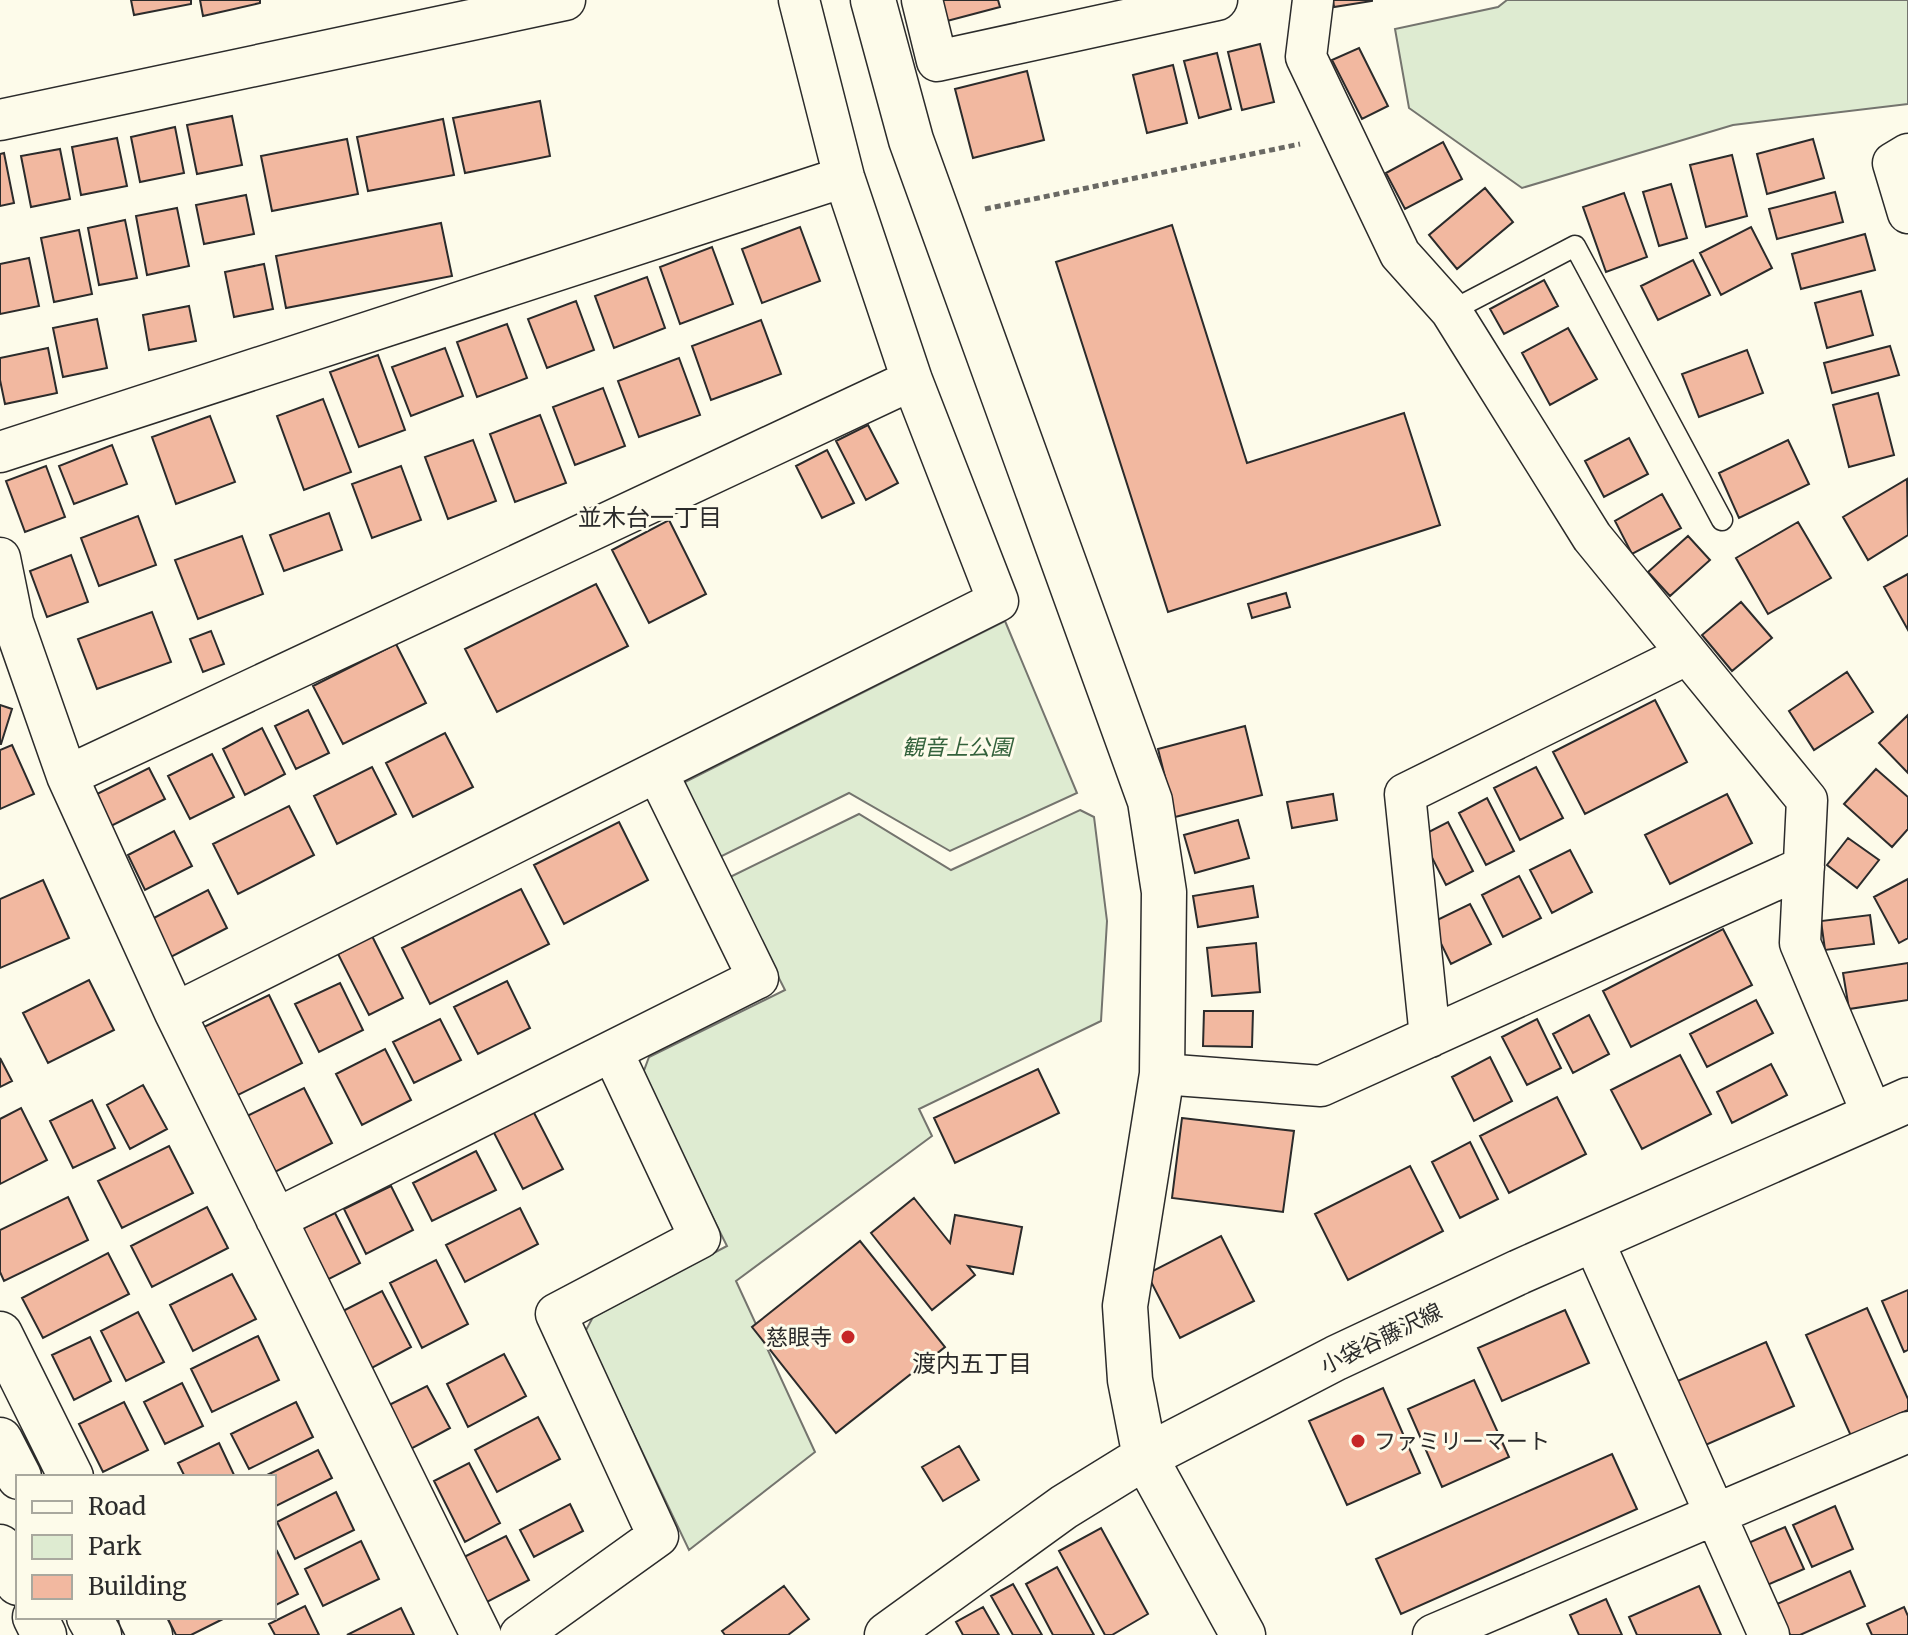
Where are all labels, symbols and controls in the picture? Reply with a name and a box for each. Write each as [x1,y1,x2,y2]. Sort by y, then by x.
district label: 並木台一丁目 [578,502,722,533]
park label: 観音上公園 [902,733,1015,761]
street label: 小袋谷藤沢線 [1316,1296,1446,1380]
place label: 慈眼寺 [766,1323,832,1351]
marker: 慈眼寺 [839,1328,857,1346]
district label: 渡内五丁目 [912,1348,1032,1379]
place label: ファミリーマート [1374,1427,1550,1455]
marker: ファミリーマート [1349,1432,1367,1450]
legend [16,1475,276,1619]
text: Road [88,1491,146,1522]
text: Park [88,1531,142,1562]
text: Building [88,1571,187,1602]

